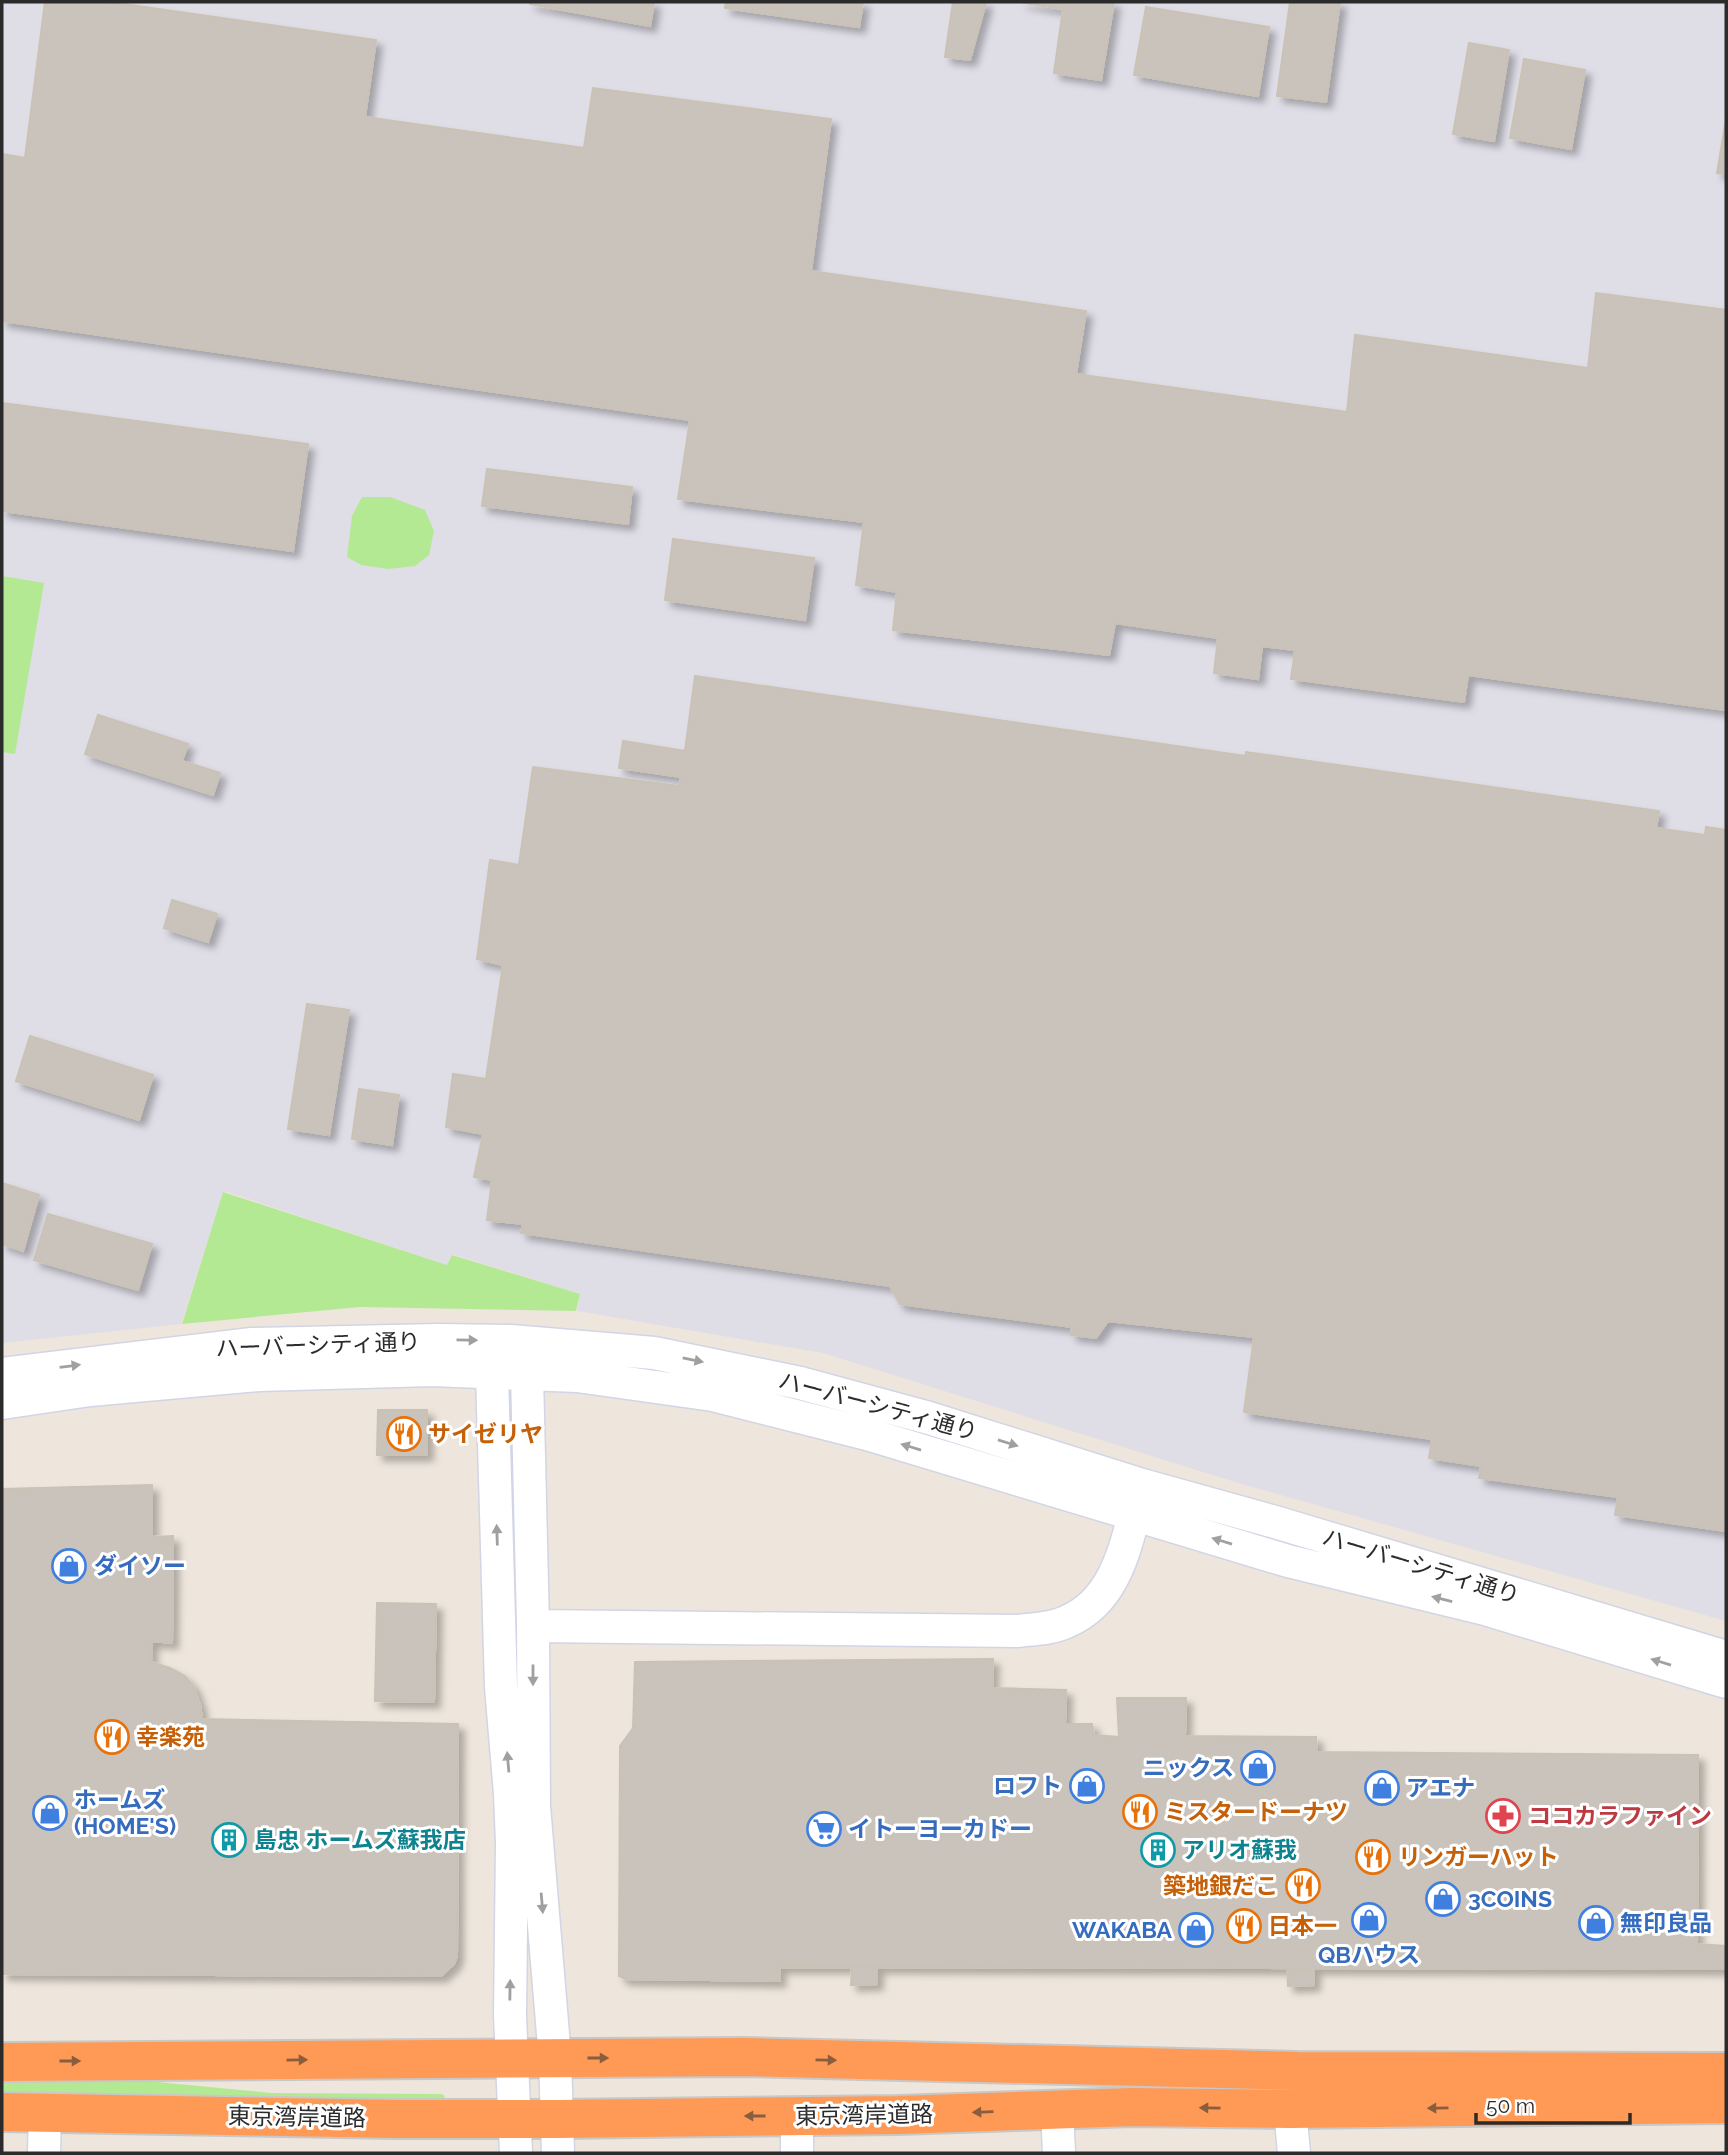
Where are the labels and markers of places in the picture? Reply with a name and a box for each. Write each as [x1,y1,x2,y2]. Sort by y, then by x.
restaurant icon: サイゼリヤ [385,1415,423,1453]
place label: サイゼリヤ [428,1420,543,1447]
shop icon: ダイソー [50,1547,88,1585]
place label: ダイソー [94,1552,186,1579]
restaurant icon: 幸楽苑 [93,1718,131,1756]
place label: 幸楽苑 [136,1723,205,1750]
shop icon: ニックス [1239,1749,1277,1787]
place label: ニックス [1143,1754,1234,1781]
shop icon: ロフト [1068,1767,1106,1805]
shop icon: アエナ [1363,1769,1401,1807]
place label: ロフト [993,1772,1062,1799]
place label: アエナ [1406,1774,1475,1801]
place label: ホームズ (HOME'S) [74,1786,176,1839]
restaurant icon: ミスタードーナツ [1121,1793,1159,1831]
shop icon: ホームズ (HOME'S) [31,1794,69,1832]
pharmacy icon: ココカラファイン [1484,1797,1522,1835]
place label: ミスタードーナツ [1164,1798,1348,1825]
place label: ココカラファイン [1528,1802,1712,1829]
supermarket icon: イトーヨーカドー [805,1810,843,1848]
place label: イトーヨーカドー [848,1815,1032,1842]
building icon: 島忠 ホームズ蘇我店 [210,1821,248,1859]
place label: 島忠 ホームズ蘇我店 [254,1826,466,1853]
building icon: アリオ蘇我 [1139,1831,1177,1869]
place label: アリオ蘇我 [1182,1836,1297,1863]
restaurant icon: リンガーハット [1354,1838,1392,1876]
place label: リンガーハット [1398,1843,1559,1870]
restaurant icon: 築地銀だこ [1284,1867,1322,1905]
place label: 築地銀だこ [1163,1872,1278,1899]
shop icon: 3COINS [1424,1880,1462,1918]
place label: 3COINS [1468,1885,1552,1912]
shop icon: QBハウス [1350,1901,1388,1939]
shop icon: 無印良品 [1577,1904,1615,1942]
restaurant icon: 日本一 [1225,1907,1263,1945]
place label: 無印良品 [1620,1909,1712,1936]
shop icon: WAKABA [1177,1911,1215,1949]
place label: 日本一 [1268,1912,1337,1939]
place label: WAKABA [1072,1916,1173,1943]
place label: QBハウス [1318,1941,1420,1968]

